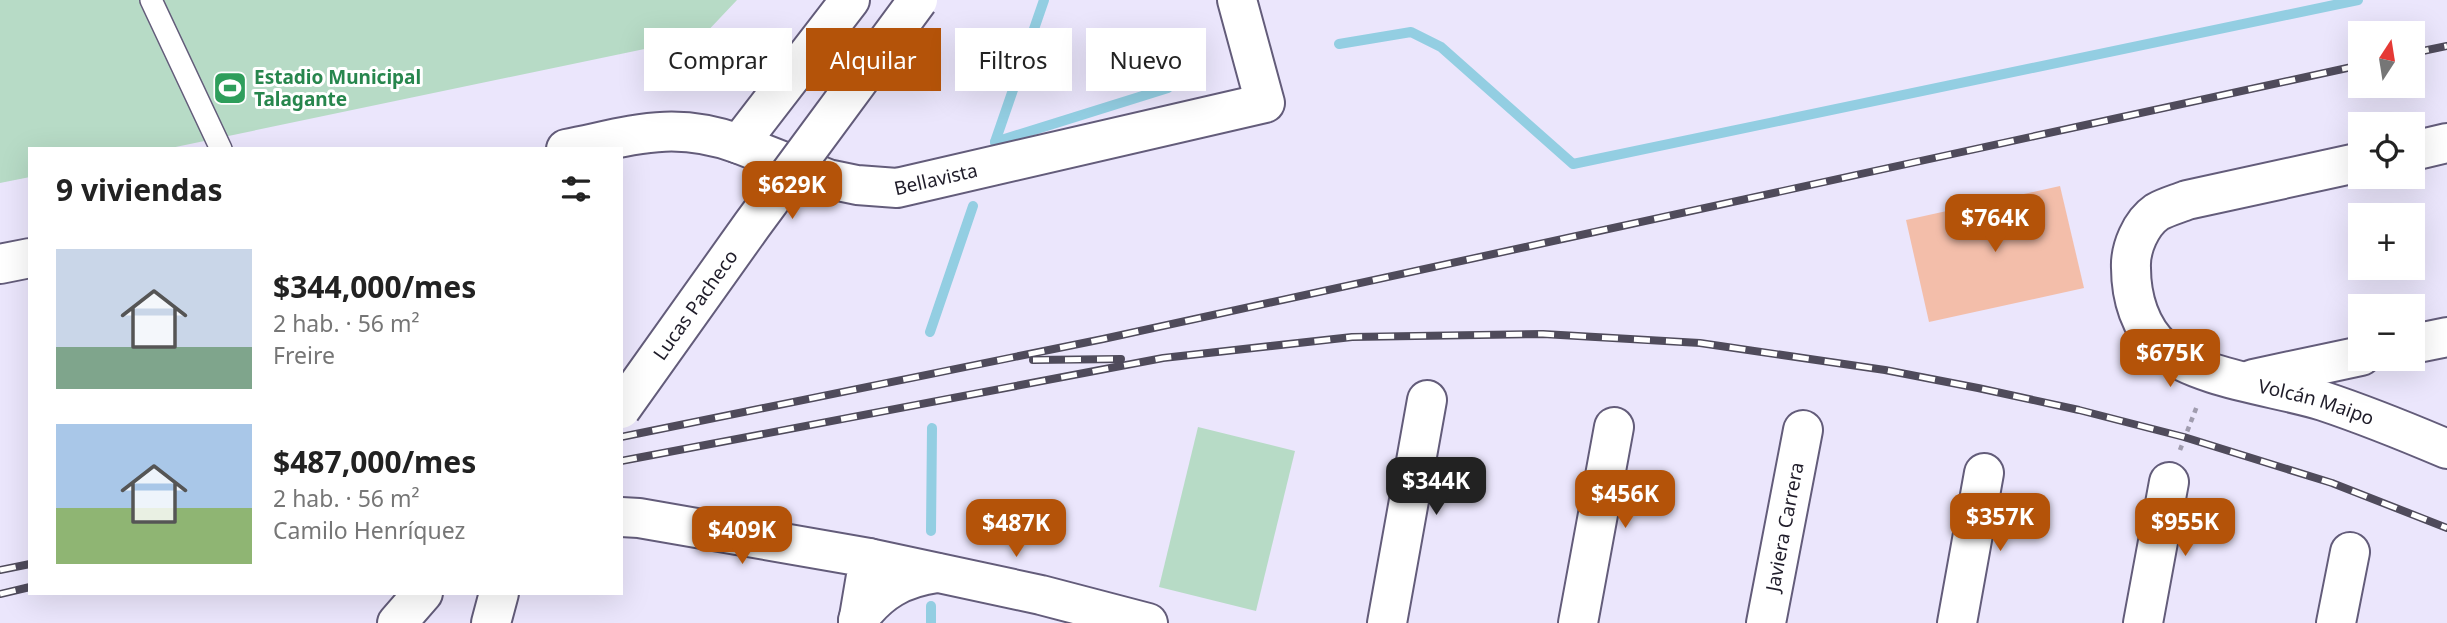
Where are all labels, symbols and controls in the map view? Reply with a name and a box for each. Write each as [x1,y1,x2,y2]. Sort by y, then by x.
north arrow [2348,21,2426,98]
map controls [2348,21,2425,371]
chip: Comprar [644,28,792,91]
chip: Alquilar [806,28,941,91]
chip: Filtros [955,28,1072,91]
chip: Nuevo [1086,28,1206,91]
place label: Estadio Municipal Talagante [254,64,421,112]
sports icon: Estadio Municipal Talagante [211,69,249,107]
button: locate [2348,112,2425,189]
street label: Bellavista [892,157,980,201]
pin: $629K [743,162,841,221]
text: $629K [758,168,826,200]
text: 9 viviendas [56,169,223,210]
icon: filters [557,170,595,208]
pin: $764K [1946,194,2044,254]
text: $764K [1961,201,2029,233]
button: + [2348,203,2425,280]
street label: Lucas Pacheco [647,244,744,365]
text: $344,000/mes [273,266,476,307]
icon: home [112,277,196,361]
button: − [2348,294,2425,371]
text: 2 hab. · 56 m² [273,307,420,339]
pin: $675K [2121,330,2219,389]
text: $675K [2136,336,2204,368]
text: Freire [273,339,335,371]
street label: Volcán Maipo [2256,373,2378,431]
text: $487,000/mes [273,441,476,482]
icon: home [112,452,196,536]
pin: $344K [1387,458,1485,517]
street label: Javiera Carrera [1759,460,1810,596]
text: $344K [1402,464,1470,496]
pin: $456K [1576,470,1674,530]
text: $456K [1591,477,1659,509]
text: 2 hab. · 56 m² [273,482,420,514]
pin: $357K [1951,494,2049,553]
pin: $955K [2136,498,2234,558]
pin: $487K [967,500,1065,559]
text: $357K [1966,500,2034,532]
text: $955K [2151,505,2219,537]
pin: $409K [693,506,791,566]
text: $487K [982,506,1050,538]
text: $409K [708,513,776,545]
text: Camilo Henríquez [273,514,465,546]

